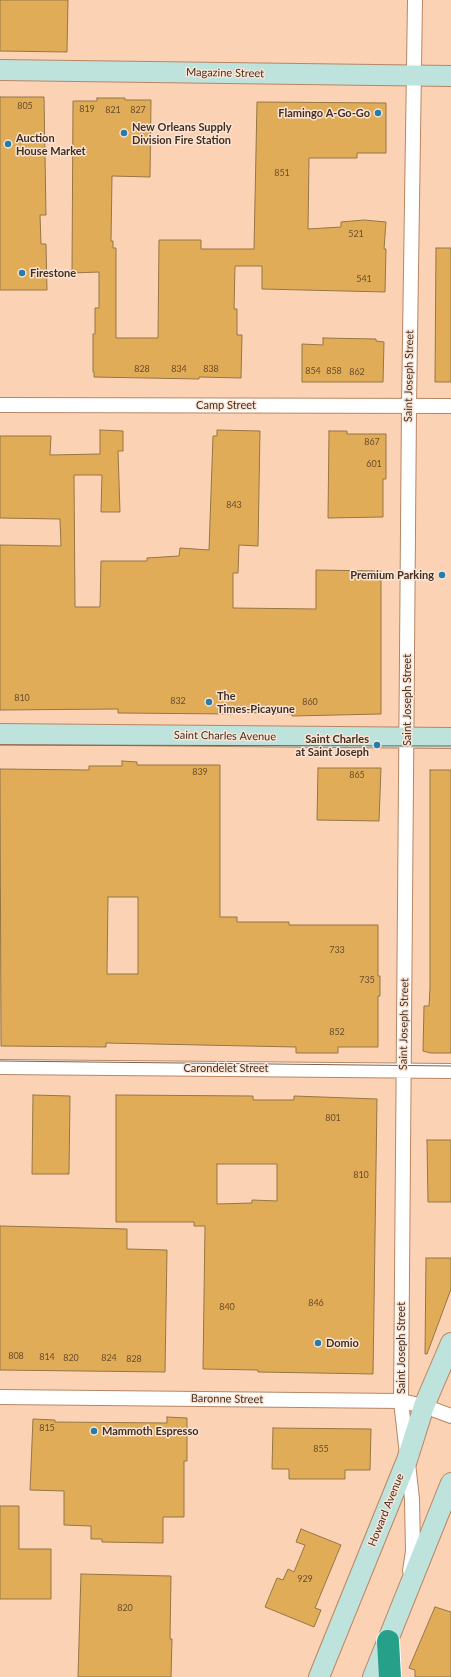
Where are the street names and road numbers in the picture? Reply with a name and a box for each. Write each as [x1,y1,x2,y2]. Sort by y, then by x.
street label: Magazine Street [186,66,264,80]
street label: Saint Joseph Street [402,330,416,422]
street label: Camp Street [196,398,256,412]
street label: Saint Joseph Street [400,654,414,746]
street label: Saint Charles Avenue [174,729,276,743]
street label: Saint Joseph Street [397,978,411,1070]
street label: Carondelet Street [183,1061,269,1075]
street label: Saint Joseph Street [394,1302,408,1394]
street label: Baronne Street [191,1392,263,1406]
street label: Howard Avenue [365,1472,407,1548]

